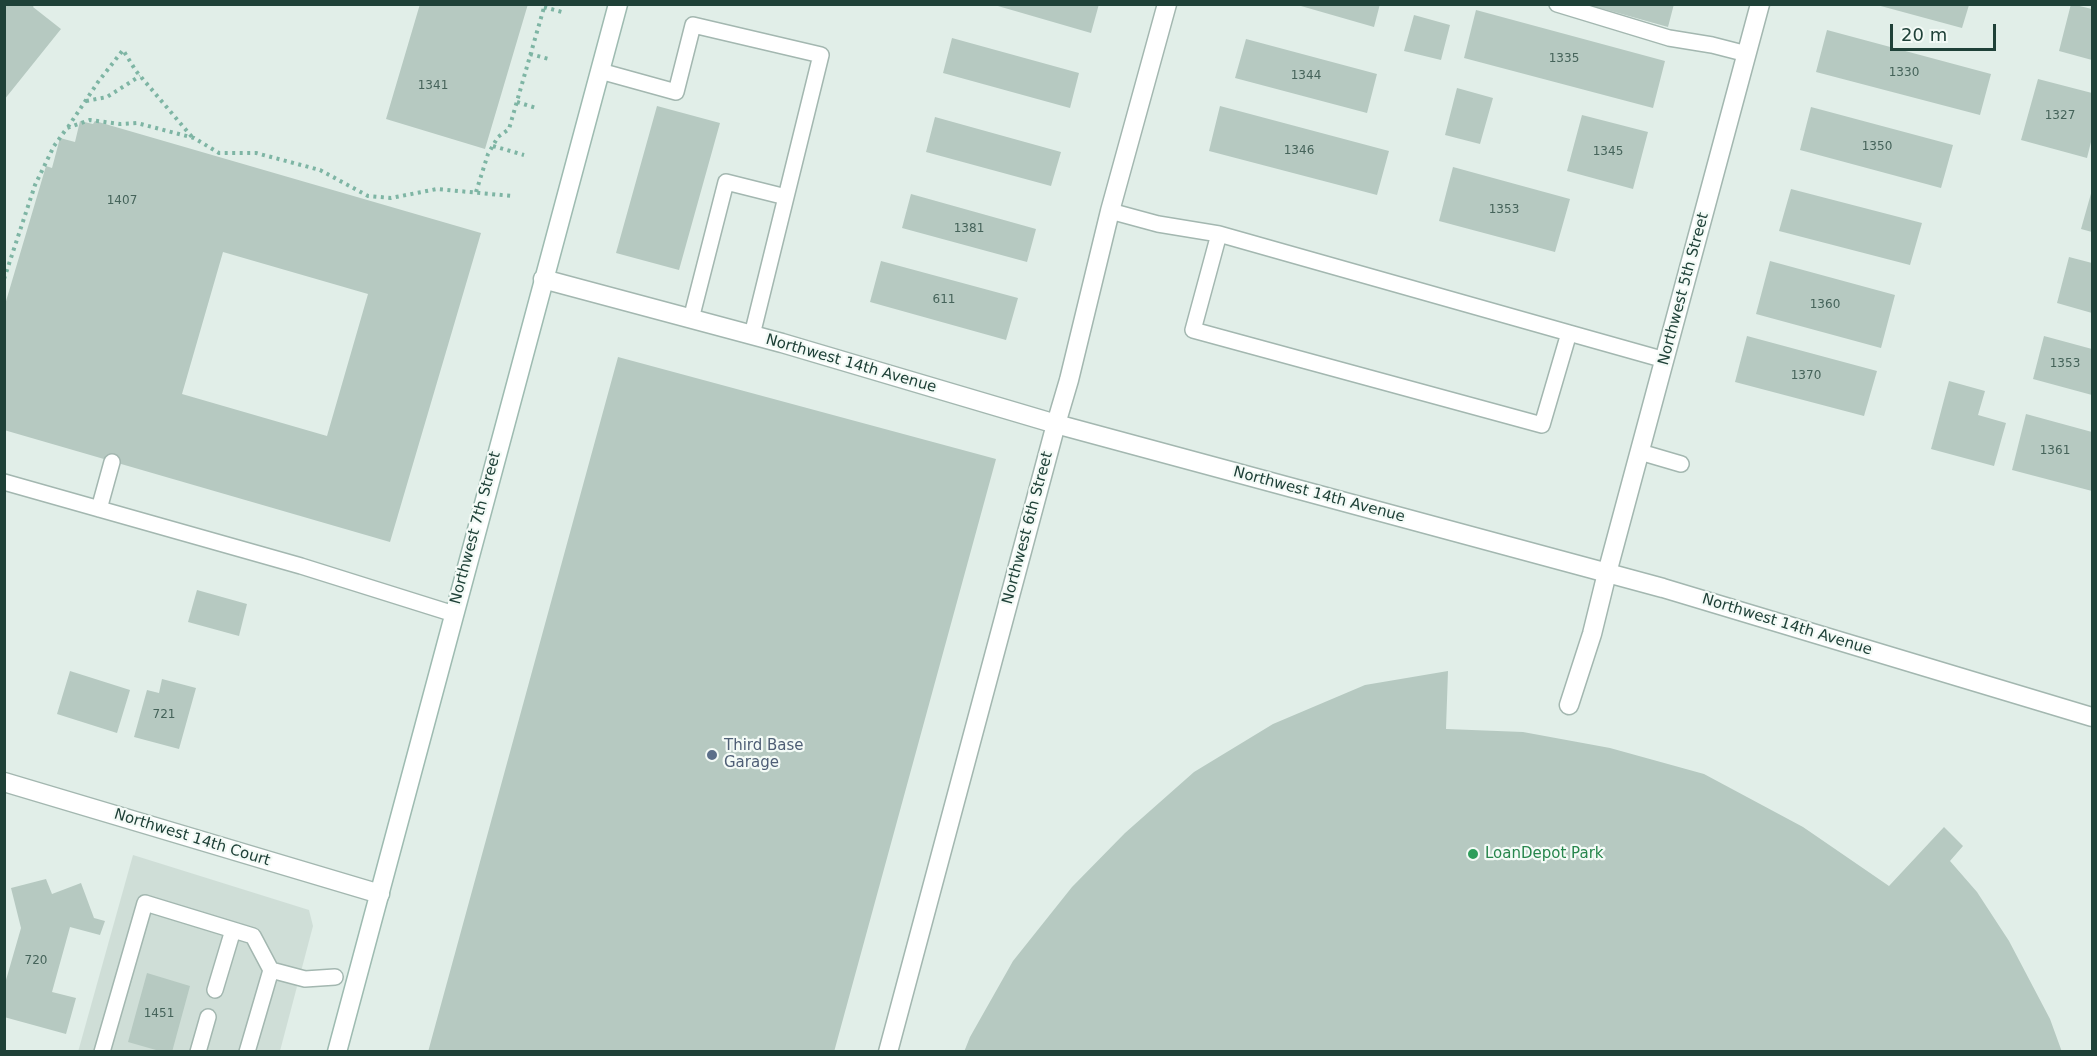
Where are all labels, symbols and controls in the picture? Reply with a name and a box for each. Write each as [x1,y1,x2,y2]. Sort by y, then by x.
scale bar [1893,12,2000,50]
text: 20 m [1901,24,1947,45]
house number: 1335 [1549,52,1579,66]
house number: 1330 [1889,66,1919,80]
house number: 1344 [1291,69,1321,83]
house number: 1341 [418,79,448,93]
house number: 1327 [2045,109,2075,123]
house number: 1350 [1862,140,1892,154]
house number: 1346 [1284,144,1314,158]
house number: 1345 [1593,145,1623,159]
house number: 1407 [107,194,137,208]
house number: 1353 [1489,203,1519,217]
street label: Northwest 5th Street [1655,211,1713,367]
house number: 1381 [954,222,984,236]
house number: 611 [933,293,955,307]
house number: 1360 [1810,298,1840,312]
street label: Northwest 14th Avenue [764,331,938,397]
house number: 1353 [2050,357,2080,371]
house number: 1370 [1791,369,1821,383]
house number: 1361 [2040,444,2070,458]
street label: Northwest 7th Street [447,450,505,606]
street label: Northwest 6th Street [999,450,1057,606]
street label: Northwest 14th Avenue [1231,463,1407,527]
street label: Northwest 14th Avenue [1700,591,1874,659]
house number: 721 [153,708,175,722]
place label: Third Base Garage [724,737,804,772]
marker: Third Base Garage [705,748,719,762]
street label: Northwest 14th Court [112,806,272,870]
place label: LoanDepot Park [1485,845,1604,863]
marker: LoanDepot Park [1466,847,1480,861]
house number: 720 [25,954,47,968]
house number: 1451 [144,1007,174,1021]

